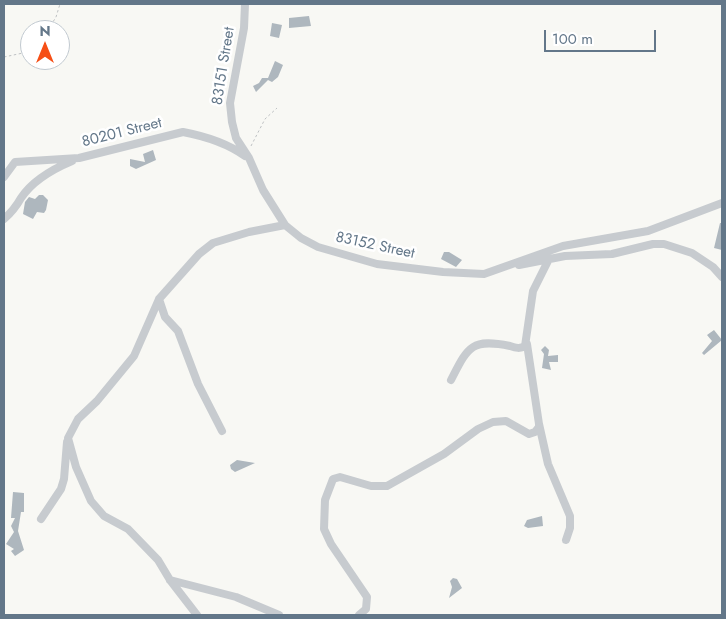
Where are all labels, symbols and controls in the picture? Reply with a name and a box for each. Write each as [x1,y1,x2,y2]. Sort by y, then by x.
north arrow [20,20,70,70]
scale bar [546,20,658,52]
text: N [39,21,51,41]
street label: 83151 Street [209,26,239,106]
text: 100 m [552,28,593,50]
street label: 80201 Street [80,114,164,152]
street label: 83152 Street [334,229,416,263]

